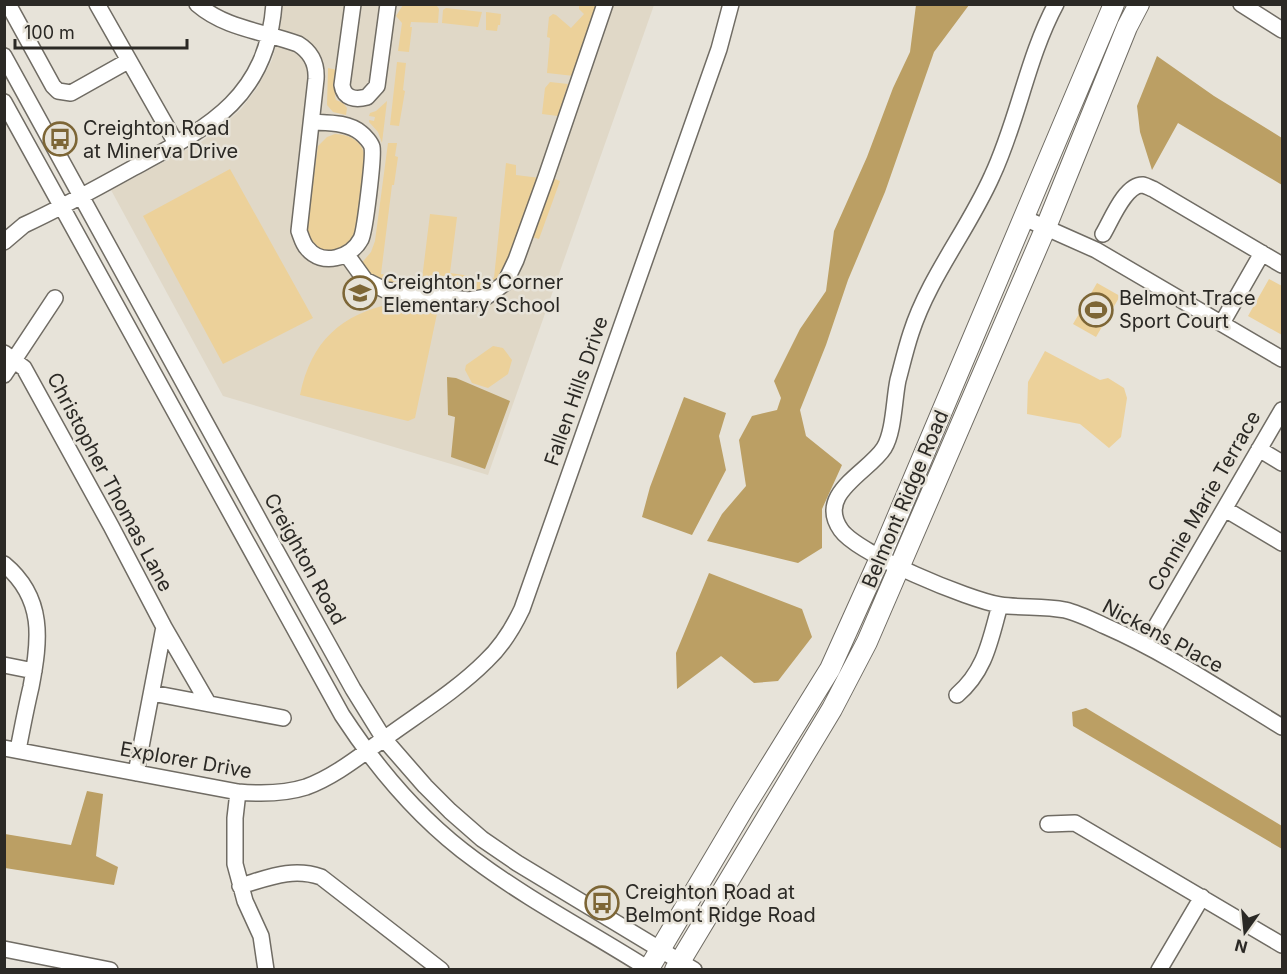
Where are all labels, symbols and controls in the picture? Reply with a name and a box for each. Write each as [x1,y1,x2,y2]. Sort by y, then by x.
scale bar [15,12,188,50]
text: 100 m [24,22,75,43]
place label: Creighton Road at Minerva Drive [83,116,238,163]
bus stop icon: Creighton Road at Minerva Drive [42,121,78,157]
place label: Creighton's Corner Elementary School [383,270,564,317]
school or university icon: Creighton's Corner Elementary School [342,275,378,311]
place label: Belmont Trace Sport Court [1119,286,1256,333]
sports icon: Belmont Trace Sport Court [1078,292,1114,328]
street label: Fallen Hills Drive [539,313,613,469]
street label: Christopher Thomas Lane [42,368,178,596]
street label: Belmont Ridge Road [857,406,953,592]
street label: Connie Marie Terrace [1143,407,1265,595]
street label: Creighton Road [259,489,351,629]
street label: Nickens Place [1098,594,1228,678]
street label: Explorer Drive [118,737,254,783]
place label: Creighton Road at Belmont Ridge Road [625,880,816,927]
bus stop icon: Creighton Road at Belmont Ridge Road [584,885,620,921]
north arrow [1215,902,1275,962]
text: N [1233,935,1250,958]

